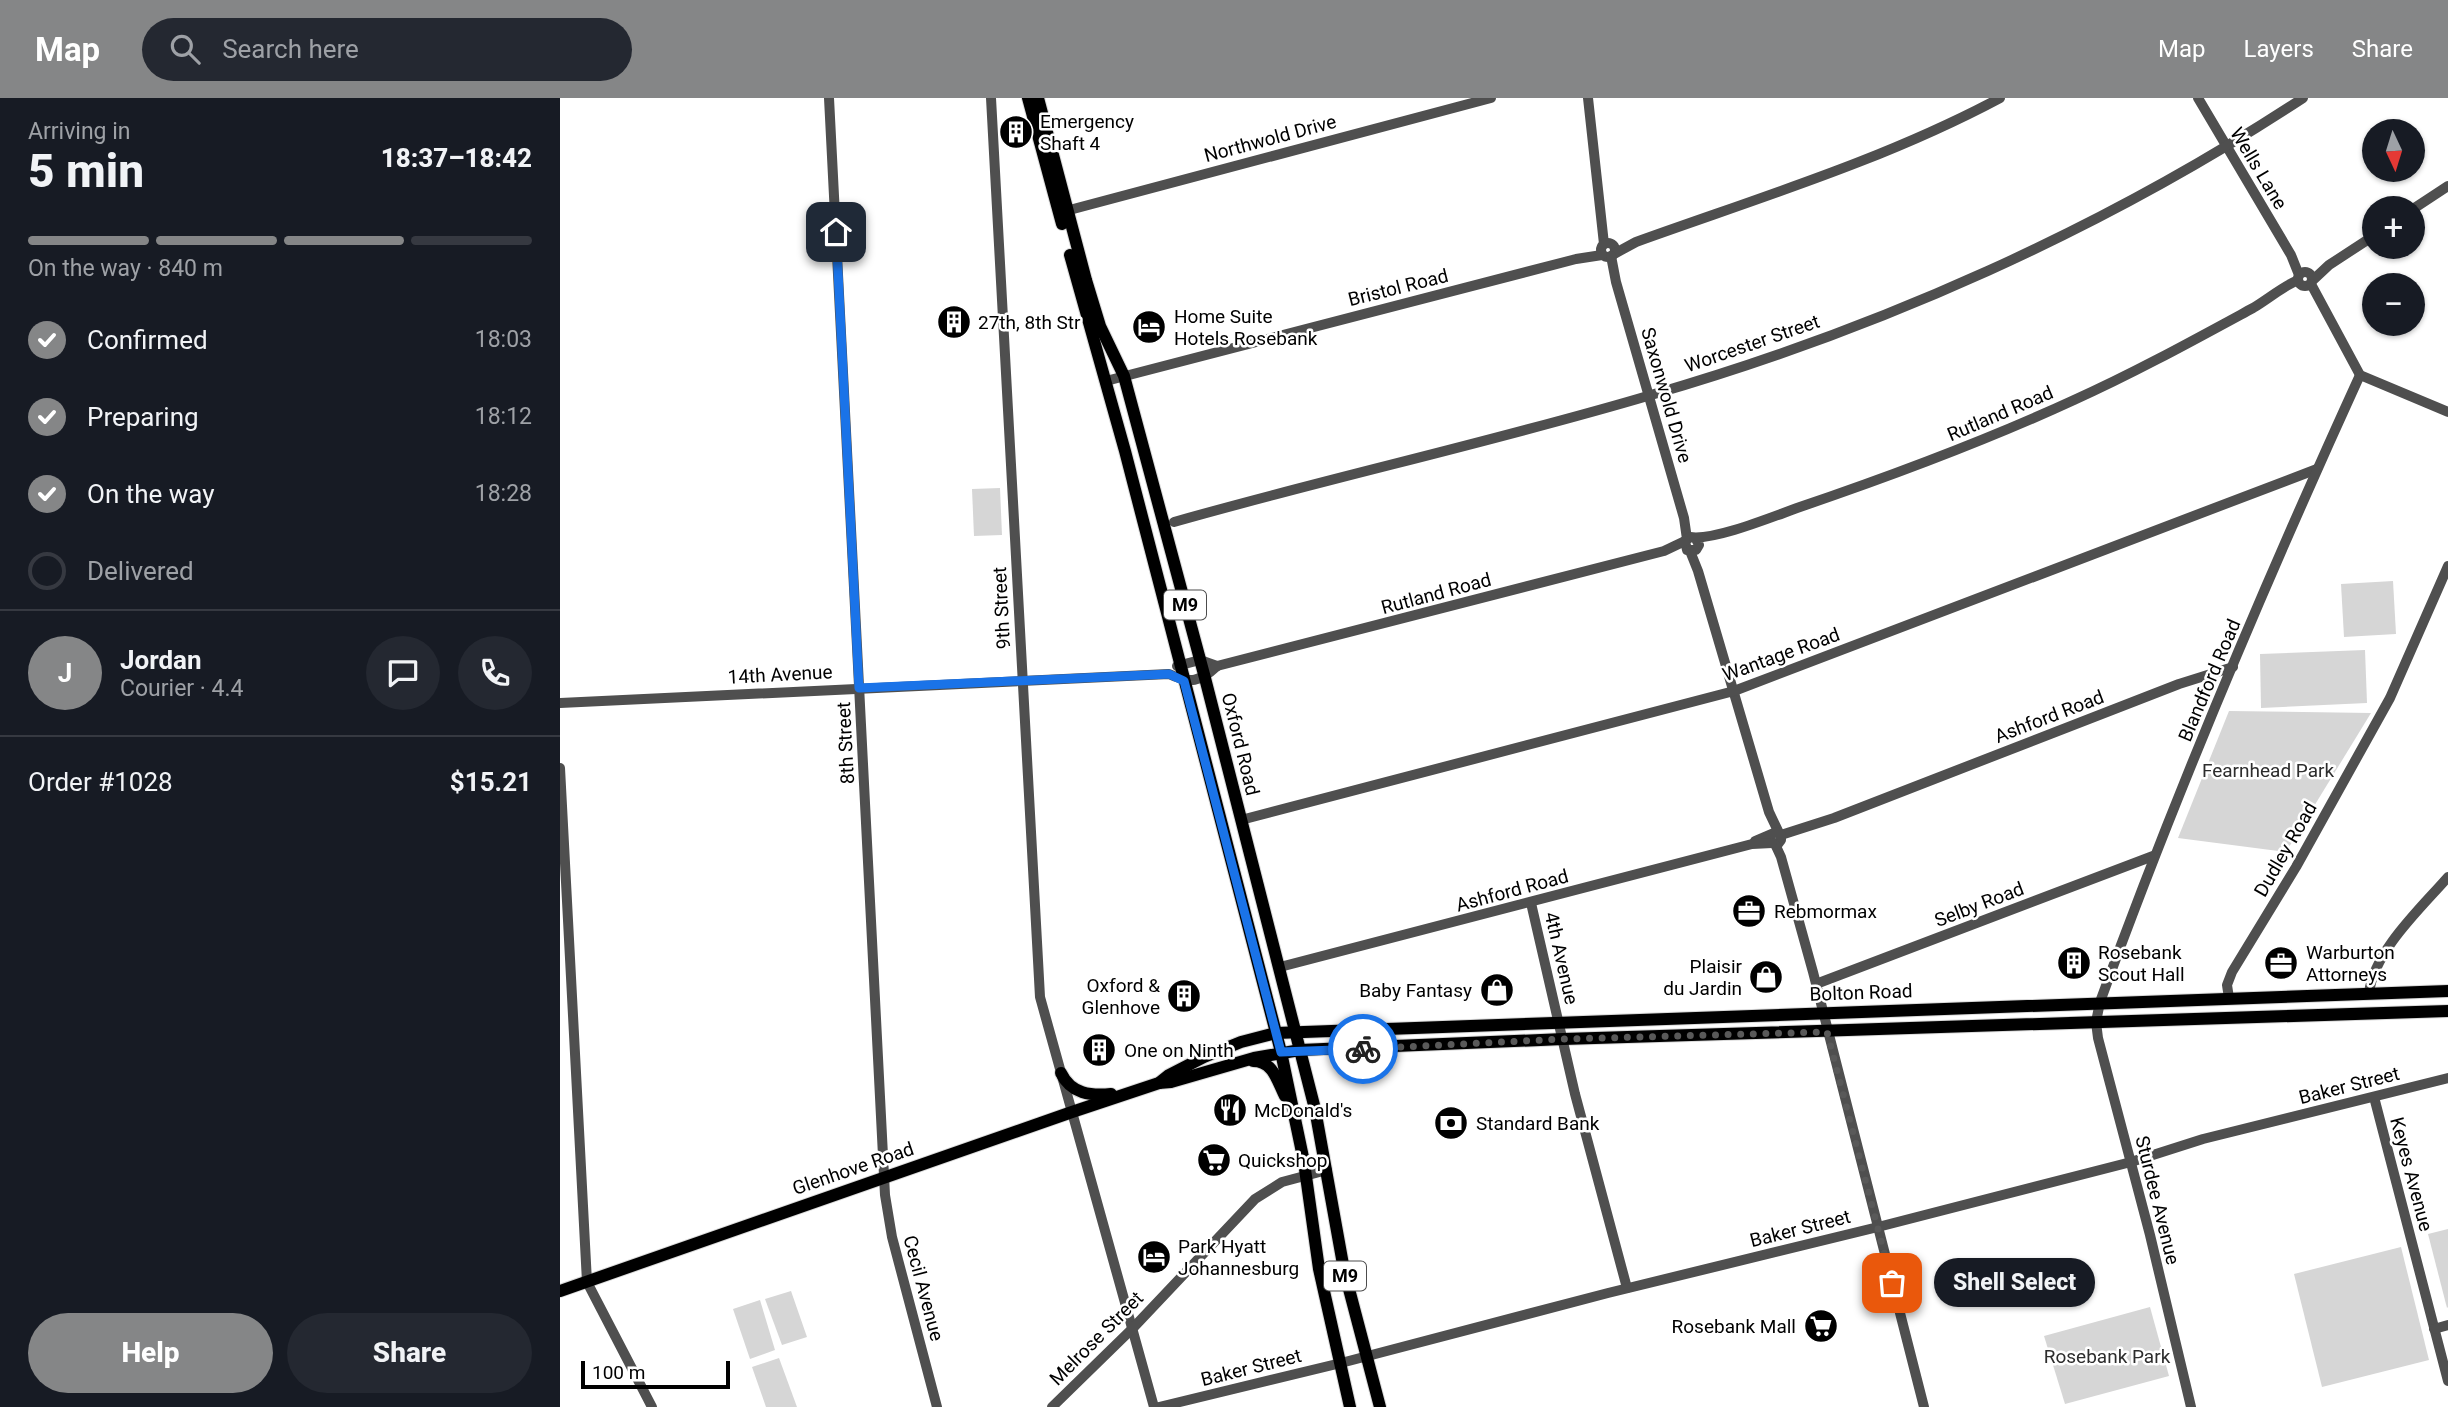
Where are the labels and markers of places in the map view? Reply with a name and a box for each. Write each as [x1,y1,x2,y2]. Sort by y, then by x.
place label: Emergency Shaft 4 [1040,110,1134,155]
building icon: Emergency Shaft 4 [997,113,1035,151]
pin [806,202,866,262]
building icon: 27th, 8th Str [935,303,973,341]
place label: Home Suite Hotels Rosebank [1174,305,1318,350]
hotel icon: Home Suite Hotels Rosebank [1130,308,1168,346]
place label: 27th, 8th Str [978,311,1081,334]
office icon: Rebmormax [1730,892,1768,930]
place label: Rebmormax [1774,900,1877,923]
place label: Rosebank Scout Hall [2098,941,2185,986]
place label: Warburton Attorneys [2306,941,2395,986]
building icon: Rosebank Scout Hall [2055,944,2093,982]
office icon: Warburton Attorneys [2262,944,2300,982]
place label: Plaisir du Jardin [1663,955,1743,1000]
shop icon: Plaisir du Jardin [1747,958,1785,996]
shop icon: Baby Fantasy [1478,971,1516,1009]
place label: Oxford & Glenhove [1082,974,1160,1019]
building icon: Oxford & Glenhove [1165,977,1203,1015]
place label: Baby Fantasy [1359,979,1472,1002]
building icon: One on Ninth [1080,1031,1118,1069]
place label: One on Ninth [1124,1039,1234,1062]
restaurant icon: McDonald's [1211,1091,1249,1129]
place label: McDonald's [1254,1099,1352,1122]
bank icon: Standard Bank [1432,1104,1470,1142]
place label: Standard Bank [1476,1112,1600,1135]
supermarket icon: Quickshop [1195,1141,1233,1179]
place label: Quickshop [1238,1149,1328,1172]
place label: Park Hyatt Johannesburg [1178,1235,1299,1280]
hotel icon: Park Hyatt Johannesburg [1135,1238,1173,1276]
pin [1862,1253,1922,1313]
callout: Shell Select [1934,1258,2095,1308]
supermarket icon: Rosebank Mall [1802,1307,1840,1345]
place label: Rosebank Mall [1672,1315,1796,1338]

